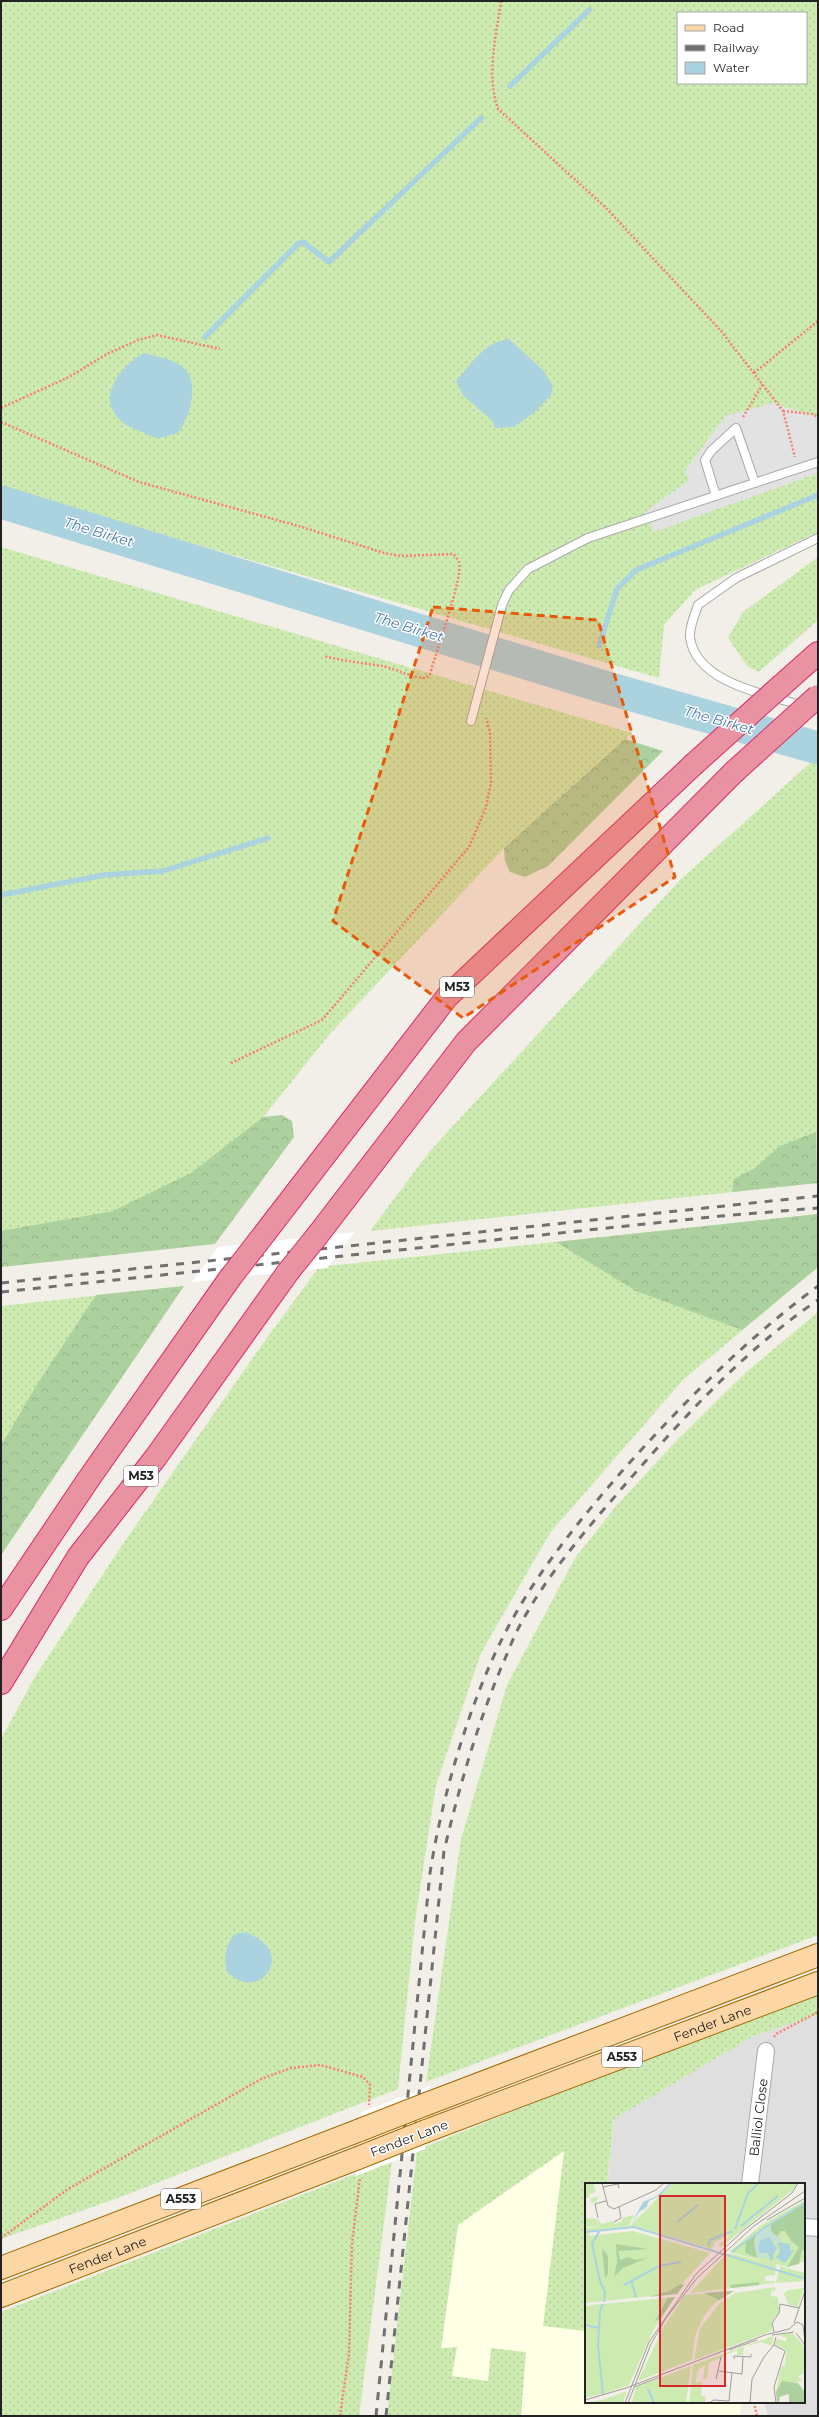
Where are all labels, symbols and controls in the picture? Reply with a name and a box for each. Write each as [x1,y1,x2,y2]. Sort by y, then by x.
legend [677,12,807,84]
text: Road [713,20,744,35]
text: Railway [713,40,759,55]
text: Water [713,60,750,75]
water label: The Birket [62,513,136,551]
water label: The Birket [372,608,446,646]
water label: The Birket [682,701,756,739]
road number: M53 [440,977,474,997]
road number: M53 [124,1466,158,1486]
street label: Fender Lane [671,2001,754,2045]
road number: A553 [602,2047,642,2067]
street label: Balliol Close [745,2078,771,2157]
street label: Fender Lane [368,2116,450,2160]
inset map [585,2183,805,2403]
road number: A553 [161,2189,201,2209]
street label: Fender Lane [66,2233,149,2277]

